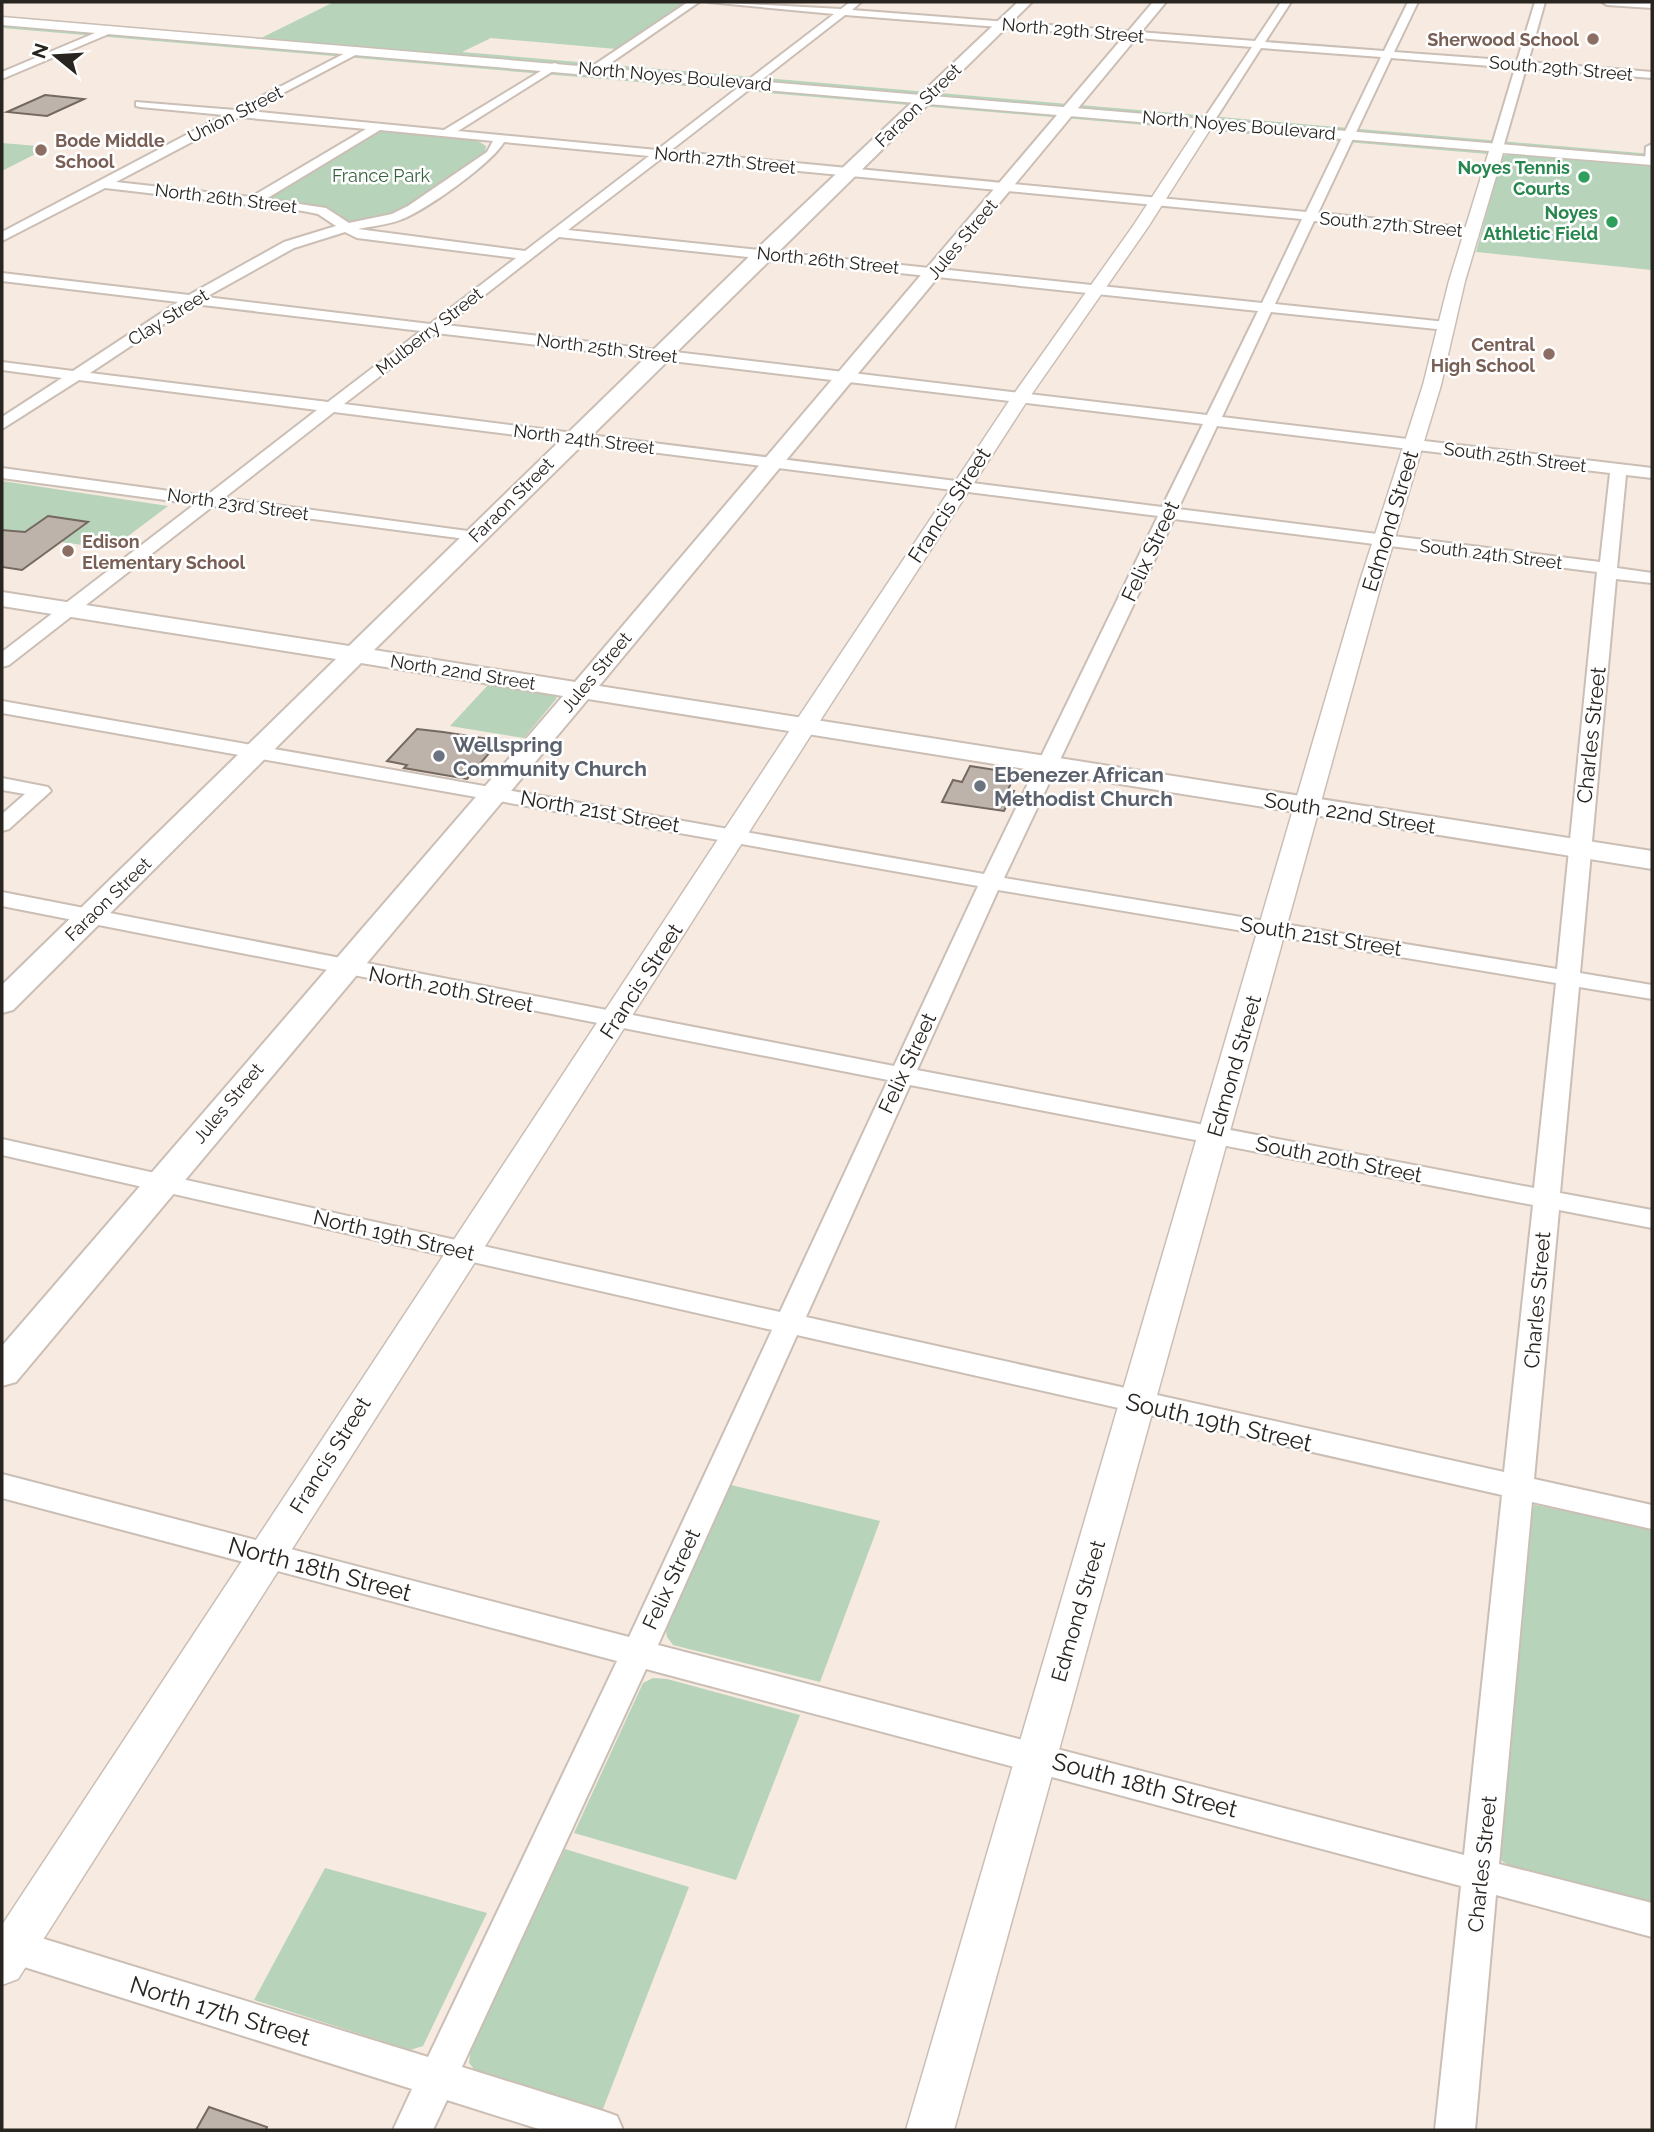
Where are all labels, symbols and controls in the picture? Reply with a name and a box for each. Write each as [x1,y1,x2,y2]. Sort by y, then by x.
street label: North 29th Street [1001,13,1145,47]
north arrow [21,21,91,91]
place label: Sherwood School [1427,29,1579,50]
marker: Sherwood School [1585,31,1601,47]
text: N [27,40,53,61]
street label: South 29th Street [1488,51,1634,85]
street label: North Noyes Boulevard [577,57,773,95]
street label: Faraon Street [871,59,965,151]
street label: Union Street [184,81,286,147]
street label: North Noyes Boulevard [1141,106,1337,144]
place label: Bode Middle School [55,130,165,172]
marker: Bode Middle School [33,142,49,158]
street label: North 27th Street [653,142,797,178]
place label: Noyes Tennis Courts [1457,157,1570,199]
park label: France Park [332,165,431,186]
marker: Noyes Tennis Courts [1576,169,1592,185]
street label: North 26th Street [154,179,298,217]
street label: Jules Street [922,195,1002,283]
place label: Noyes Athletic Field [1483,202,1598,244]
street label: South 27th Street [1319,207,1463,241]
marker: Noyes Athletic Field [1604,214,1620,230]
street label: North 26th Street [756,242,900,278]
street label: Mulberry Street [372,283,486,379]
street label: Clay Street [124,284,212,350]
street label: North 25th Street [535,329,679,367]
place label: Central High School [1431,334,1535,376]
marker: Central High School [1541,346,1557,362]
street label: North 24th Street [512,420,656,458]
street label: South 25th Street [1442,438,1588,476]
street label: Francis Street [902,443,996,567]
street label: Edmond Street [1357,447,1423,595]
street label: Faraon Street [464,453,558,547]
street label: North 23rd Street [166,484,310,524]
street label: Felix Street [1116,497,1184,605]
place label: Edison Elementary School [82,531,246,573]
street label: South 24th Street [1418,535,1564,573]
marker: Edison Elementary School [60,543,76,559]
street label: Jules Street [556,628,636,716]
street label: North 22nd Street [389,650,537,694]
street label: Charles Street [1571,665,1611,805]
place label: Wellspring Community Church [453,732,647,781]
marker: Wellspring Community Church [431,748,447,764]
place label: Ebenezer African Methodist Church [994,762,1173,811]
marker: Ebenezer African Methodist Church [972,778,988,794]
street label: North 21st Street [518,785,682,837]
street label: South 22nd Street [1263,787,1437,839]
street label: Faraon Street [61,853,155,945]
street label: South 21st Street [1239,911,1403,961]
street label: Francis Street [594,919,688,1043]
street label: North 20th Street [367,961,535,1017]
street label: Edmond Street [1202,992,1266,1140]
street label: Felix Street [873,1009,941,1117]
street label: Jules Street [188,1059,268,1147]
street label: South 20th Street [1254,1131,1424,1187]
street label: North 19th Street [311,1204,477,1266]
street label: Charles Street [1519,1231,1555,1369]
street label: South 19th Street [1123,1386,1315,1458]
street label: Francis Street [284,1392,376,1518]
street label: Felix Street [637,1525,705,1633]
street label: North 18th Street [225,1531,415,1607]
street label: Edmond Street [1046,1537,1110,1685]
street label: South 18th Street [1049,1746,1241,1824]
street label: Charles Street [1462,1794,1502,1934]
street label: North 17th Street [126,1970,314,2052]

